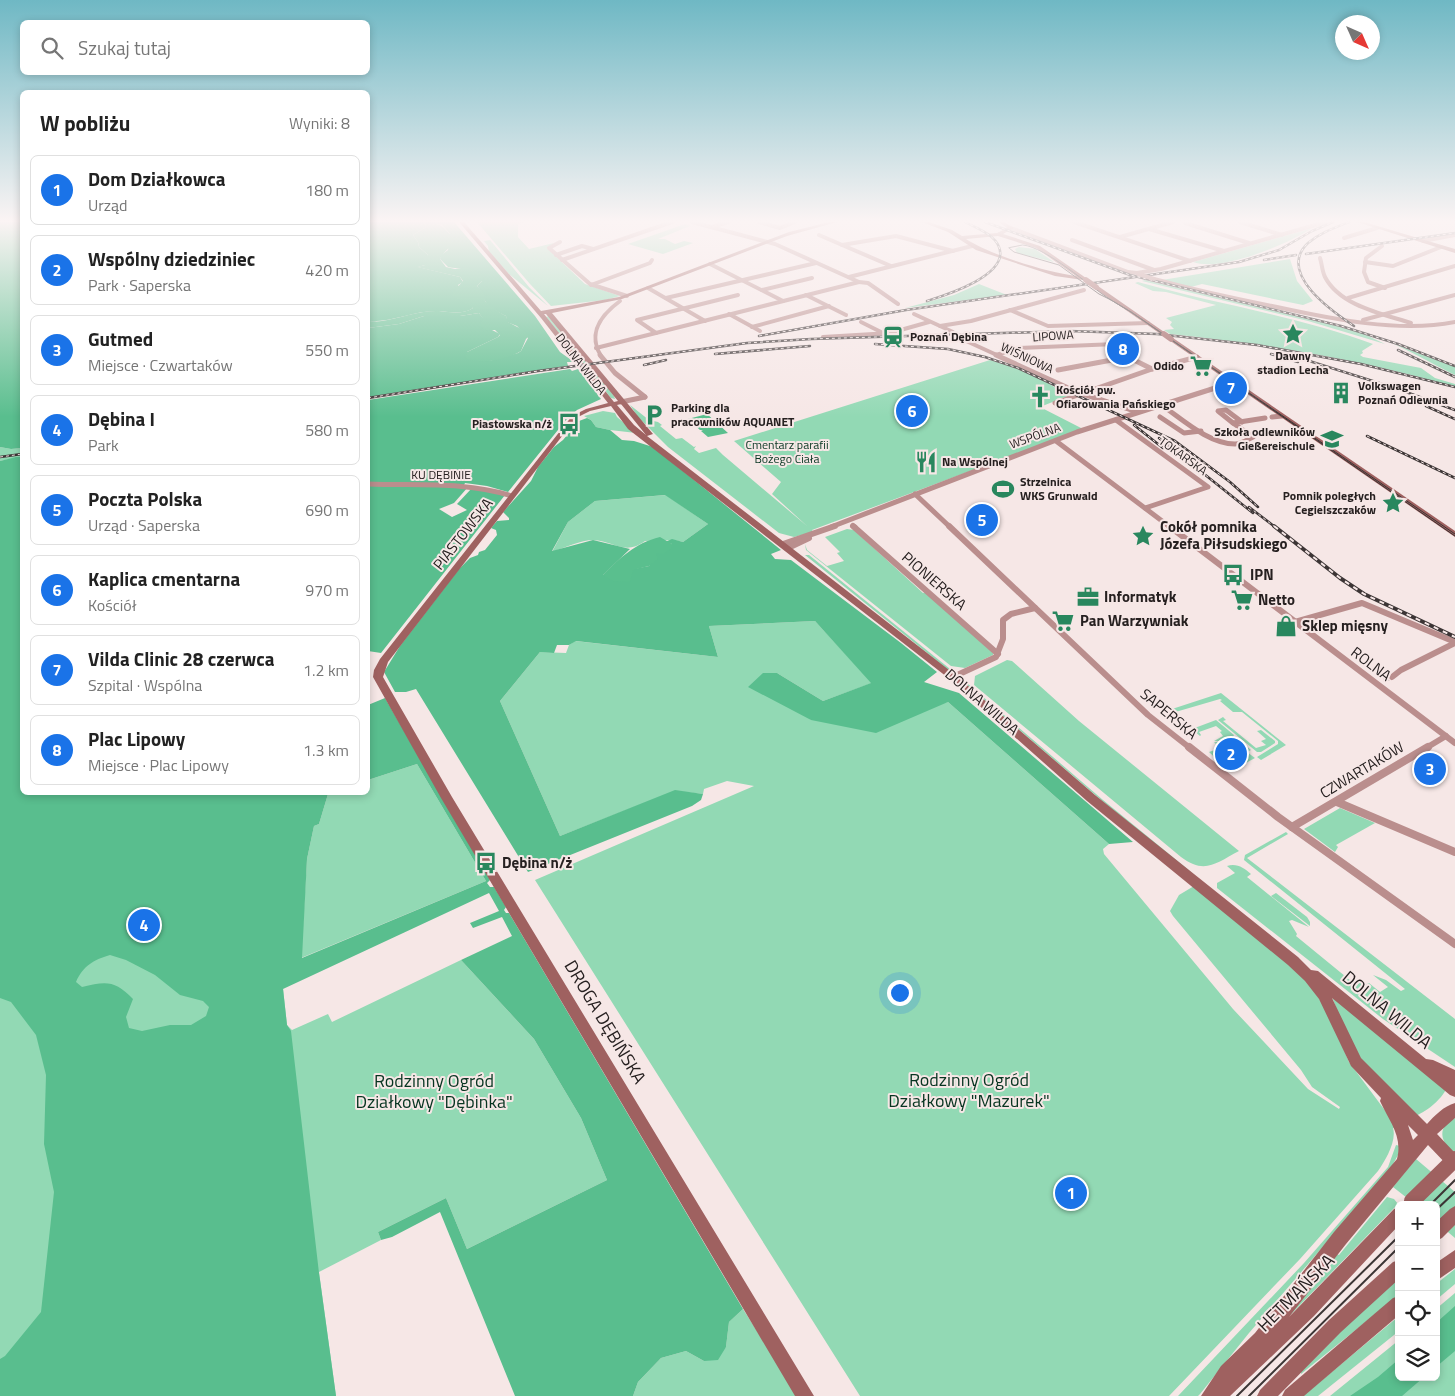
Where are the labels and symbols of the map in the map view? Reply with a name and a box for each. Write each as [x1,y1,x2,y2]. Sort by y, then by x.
north arrow [1335,15,1380,60]
place icon: Dawny stadion Lecha [1280,321,1306,347]
station icon: Poznań Dębina [880,324,906,350]
street label: LIPOWA [1032,325,1074,346]
place label: Poznań Dębina [910,327,987,346]
street label: DOLNA WILDA [551,329,611,398]
pin: 8 [1107,330,1139,368]
street label: WIŚNIOWA [998,337,1057,378]
place label: Dawny stadion Lecha [1257,346,1329,379]
supermarket icon: Odido [1188,353,1214,379]
place label: Odido [1154,356,1184,375]
pin: 7 [1215,369,1247,407]
place label: Volkswagen Poznań Odlewnia [1358,376,1448,409]
place label: Kościół pw. Ofiarowania Pańskiego [1056,380,1176,413]
building icon: Volkswagen Poznań Odlewnia [1328,380,1354,406]
church icon: Kościół pw. Ofiarowania Pańskiego [1027,384,1053,410]
pin: 6 [896,392,928,430]
place label: Parking dla pracowników AQUANET [671,398,795,431]
parking icon: Parking dla pracowników AQUANET [641,402,667,428]
bus stop icon: Piastowska n/ż [556,411,582,437]
place label: Piastowska n/ż [472,414,552,433]
street label: WSPÓLNA [1007,418,1063,454]
place label: Szkoła odlewników Gießereischule [1214,422,1315,455]
school or university icon: Szkoła odlewników Gießereischule [1319,426,1345,452]
street label: TOKARSKA [1155,431,1211,480]
park label: Cmentarz parafii Bożego Ciała [745,435,829,468]
restaurant icon: Na Wspólnej [913,449,939,475]
place label: Na Wspólnej [942,452,1008,471]
street label: KU DĘBINIE [411,465,471,484]
place label: Strzelnica WKS Grunwald [1020,472,1098,505]
sports icon: Strzelnica WKS Grunwald [990,476,1016,502]
place label: Pomnik poległych Cegielszczaków [1283,486,1376,519]
place icon: Pomnik poległych Cegielszczaków [1380,490,1406,516]
street label: PIASTOWSKA [427,493,498,575]
pin: 5 [966,501,998,539]
place label: Cokół pomnika Józefa Piłsudskiego [1160,515,1288,555]
place icon: Cokół pomnika Józefa Piłsudskiego [1130,523,1156,549]
street label: PIONIERSKA [897,546,972,615]
bus stop icon: IPN [1220,562,1246,588]
place label: IPN [1250,563,1274,586]
office icon: Informatyk [1075,584,1101,610]
place label: Informatyk [1104,585,1177,608]
supermarket icon: Netto [1229,587,1255,613]
place label: Netto [1258,588,1295,611]
supermarket icon: Pan Warzywniak [1050,608,1076,634]
place label: Pan Warzywniak [1080,609,1189,632]
shop icon: Sklep mięsny [1273,613,1299,639]
place label: Sklep mięsny [1302,614,1388,637]
street label: ROLNA [1346,641,1396,686]
street label: DOLNA WILDA [940,663,1025,740]
street label: SAPERSKA [1136,683,1203,745]
pin: 2 [1215,735,1247,773]
street label: CZWARTAKÓW [1315,735,1408,804]
pin: 3 [1414,750,1446,788]
bus stop icon: Dębina n/ż [473,850,499,876]
place label: Dębina n/ż [502,851,573,874]
pin: 4 [128,906,160,944]
street label: DROGA DĘBIŃSKA [558,955,653,1089]
street label: DOLNA WILDA [1336,964,1438,1055]
your location [887,980,913,1006]
park label: Rodzinny Ogród Działkowy "Mazurek" [888,1066,1050,1114]
park label: Rodzinny Ogród Działkowy "Dębinka" [355,1067,513,1115]
pin: 1 [1055,1174,1087,1212]
street label: HETMAŃSKA [1251,1247,1341,1338]

